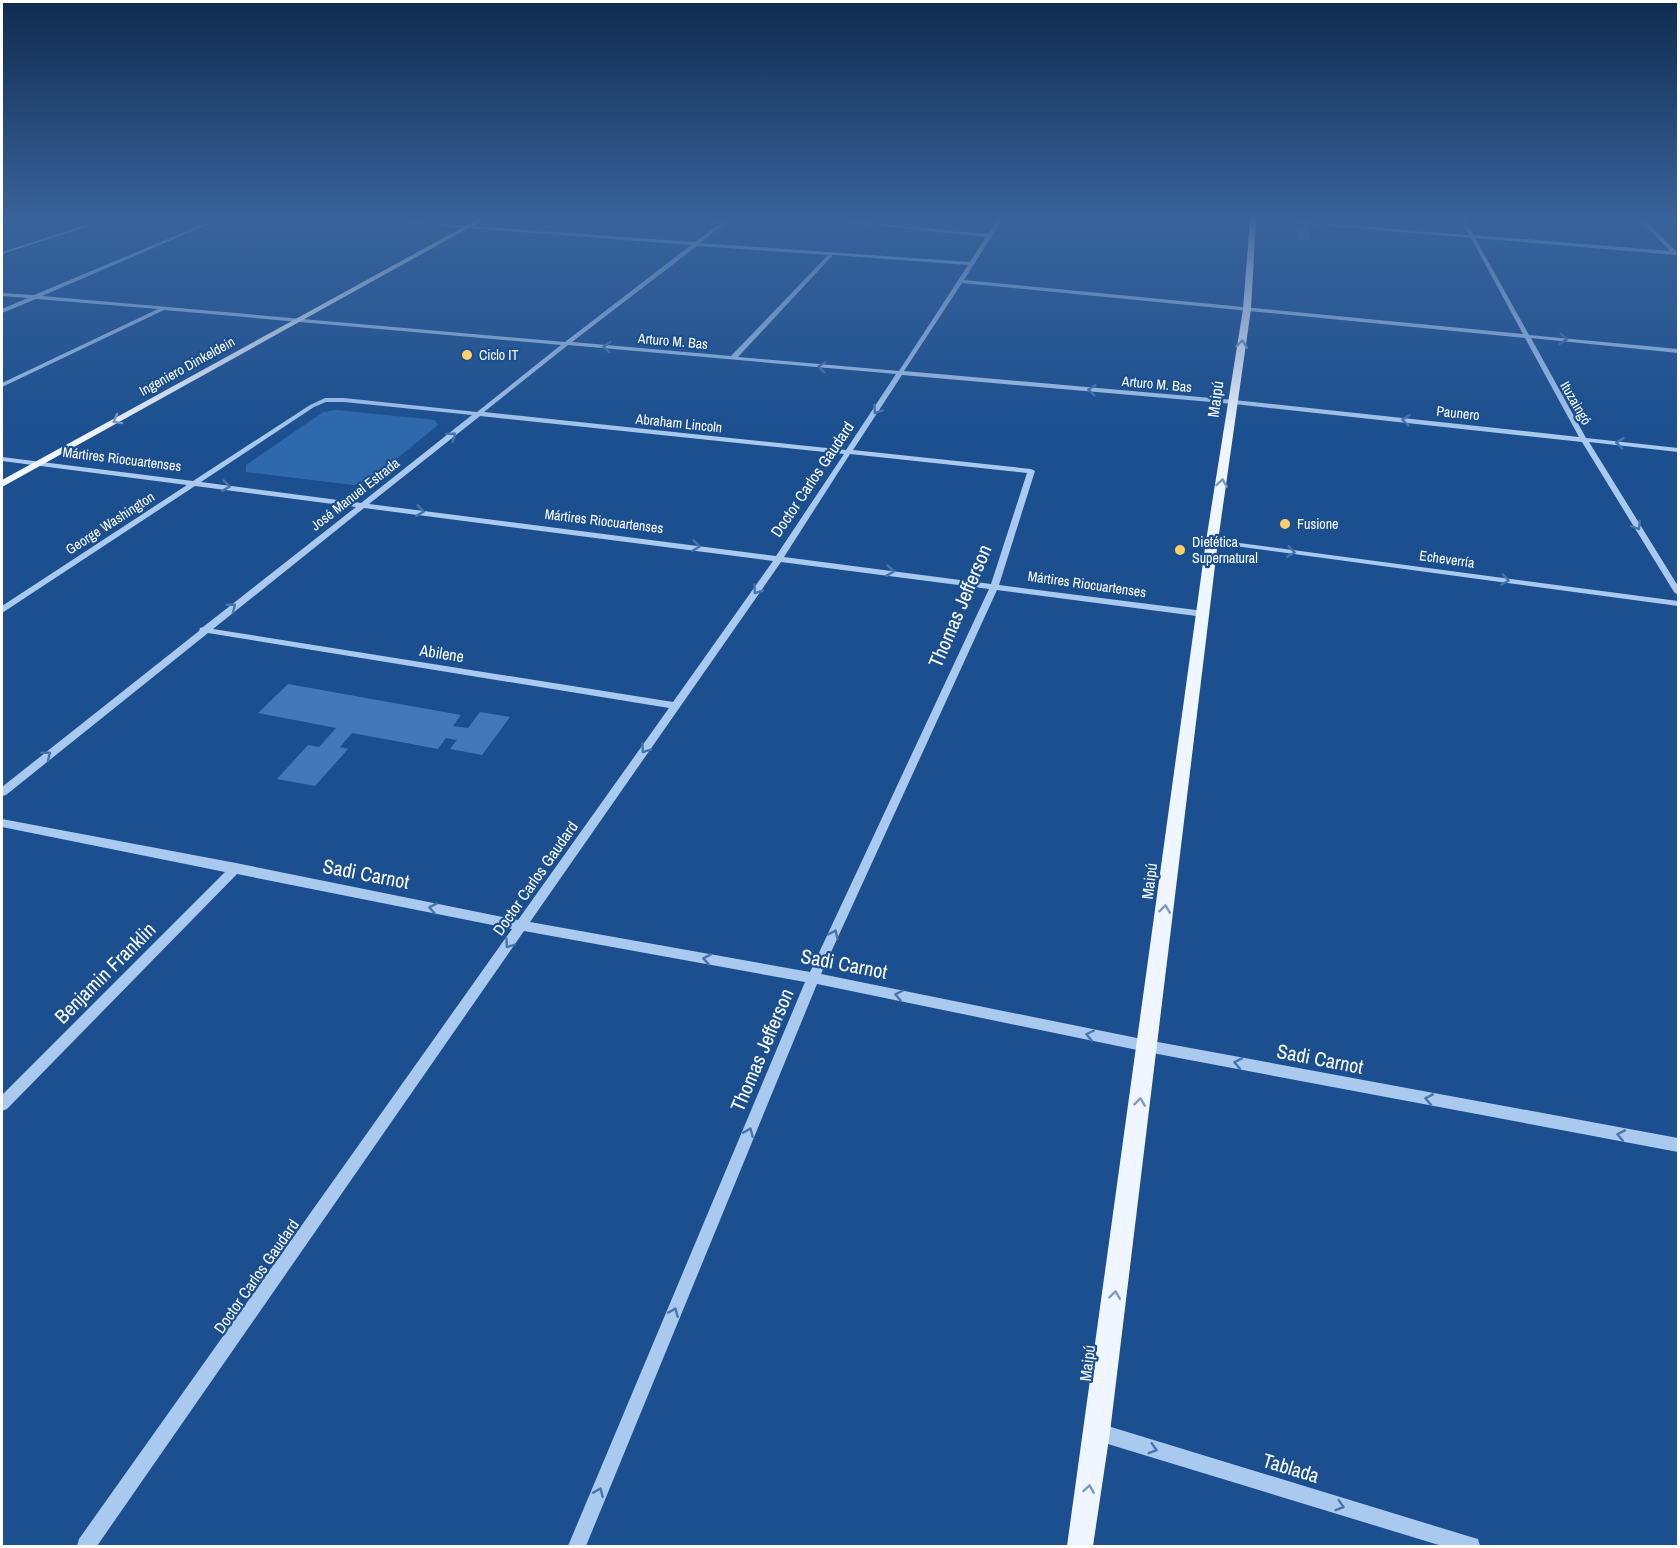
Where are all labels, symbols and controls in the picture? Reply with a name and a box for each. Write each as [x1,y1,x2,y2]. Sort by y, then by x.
street label: Arturo M. Bas [636,329,709,353]
street label: Ingeniero Dinkeldein [136,332,238,400]
one-way arrow [1558,332,1567,345]
one-way arrow [1235,340,1248,349]
one-way arrow [602,341,611,354]
place label: Ciclo IT [479,346,519,364]
marker: Ciclo IT [460,348,474,362]
one-way arrow [817,361,826,374]
street label: Arturo M. Bas [1120,372,1193,396]
street label: Ituzaingó [1556,378,1596,428]
street label: Maipú [1202,379,1228,419]
one-way arrow [1088,384,1097,397]
street label: Paunero [1435,402,1481,424]
one-way arrow [873,403,884,414]
street label: Abraham Lincoln [634,409,723,436]
one-way arrow [113,413,123,424]
one-way arrow [1401,414,1410,427]
street label: Doctor Carlos Gaudard [765,417,859,541]
one-way arrow [445,432,456,443]
one-way arrow [1616,437,1625,450]
street label: Mártires Riocuartenses [62,443,183,475]
street label: José Manuel Estrada [307,453,404,534]
one-way arrow [222,479,231,492]
one-way arrow [1215,479,1227,488]
street label: George Washington [62,488,158,558]
one-way arrow [415,504,424,517]
street label: Mártires Riocuartenses [544,505,665,537]
place label: Fusione [1297,515,1338,533]
marker: Fusione [1278,517,1292,531]
one-way arrow [1630,520,1642,530]
place label: Dietética Supernatural [1192,533,1258,567]
one-way arrow [692,540,701,552]
street label: Thomas Jefferson [922,540,998,671]
marker: Dietética Supernatural [1173,543,1187,557]
one-way arrow [1287,545,1296,557]
street label: Echeverría [1418,546,1476,572]
one-way arrow [885,564,895,577]
street label: Mártires Riocuartenses [1027,567,1148,601]
one-way arrow [1501,574,1510,586]
one-way arrow [753,583,764,594]
one-way arrow [226,604,237,615]
street label: Abilene [417,638,466,667]
one-way arrow [641,743,652,754]
one-way arrow [40,752,51,763]
street label: Doctor Carlos Gaudard [487,816,583,940]
street label: Sadi Carnot [321,852,412,895]
street label: Maipú [1136,862,1162,900]
one-way arrow [428,902,438,915]
one-way arrow [1158,904,1171,913]
street label: Benjamin Franklin [48,916,161,1029]
one-way arrow [826,929,838,940]
one-way arrow [506,937,517,948]
street label: Sadi Carnot [799,942,890,985]
one-way arrow [703,953,713,966]
street label: Thomas Jefferson [724,984,800,1115]
one-way arrow [894,989,904,1002]
one-way arrow [1085,1029,1095,1042]
street label: Sadi Carnot [1275,1037,1366,1080]
one-way arrow [1233,1057,1243,1070]
one-way arrow [1425,1093,1435,1106]
one-way arrow [1133,1098,1146,1107]
one-way arrow [742,1128,754,1139]
one-way arrow [1616,1129,1626,1142]
street label: Doctor Carlos Gaudard [208,1214,304,1338]
one-way arrow [1108,1291,1121,1300]
one-way arrow [667,1308,679,1319]
street label: Maipú [1074,1344,1100,1382]
one-way arrow [1147,1442,1158,1454]
street label: Tablada [1260,1446,1323,1489]
one-way arrow [1082,1484,1094,1493]
one-way arrow [592,1488,604,1499]
one-way arrow [1334,1499,1345,1511]

